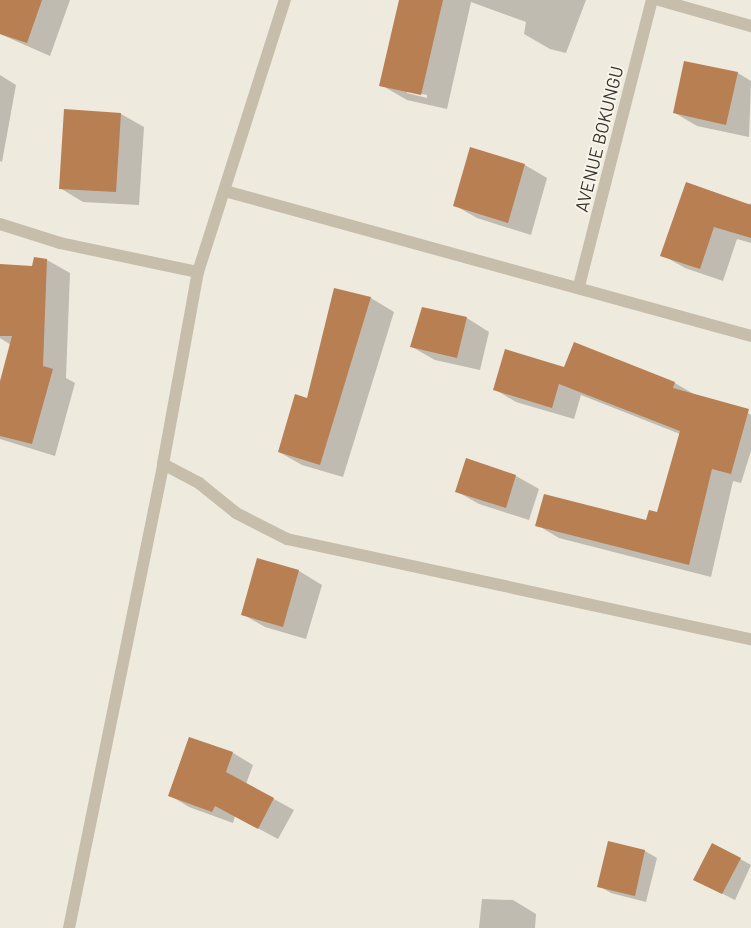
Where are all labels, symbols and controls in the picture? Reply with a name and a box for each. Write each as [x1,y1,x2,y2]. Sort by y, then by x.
street label: AVENUE BOKUNGU [570,64,628,214]

